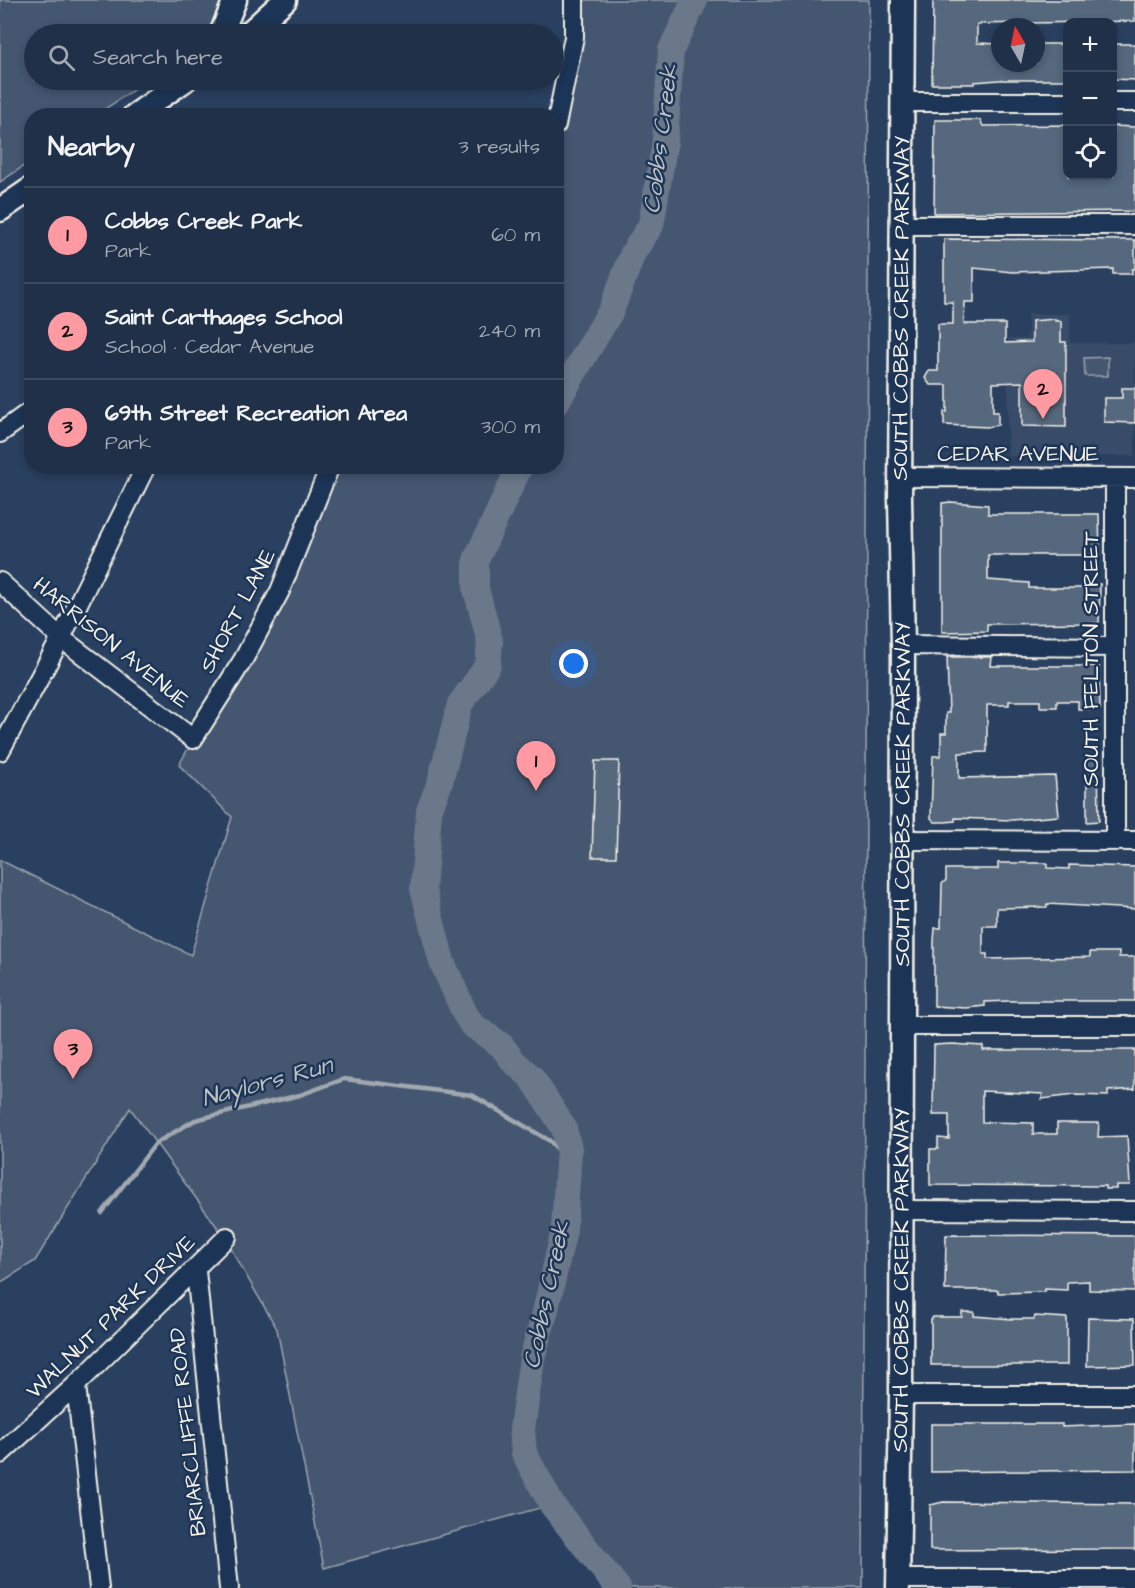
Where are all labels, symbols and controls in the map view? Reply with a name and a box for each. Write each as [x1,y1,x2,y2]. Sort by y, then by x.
north arrow [991,18,1045,72]
map controls [1063,18,1117,180]
button: + [1063,18,1117,72]
search box [24,24,564,90]
icon: search [45,41,78,74]
text: Search here [93,42,223,73]
water label: Cobbs Creek [635,61,687,216]
button: − [1063,72,1117,126]
button: locate [1063,126,1117,180]
text: Nearby [48,129,135,165]
text: 3 results [458,133,540,161]
street label: SOUTH COBBS CREEK PARKWAY [885,135,918,481]
text: Cobbs Creek Park [105,206,302,237]
text: 1 [66,221,69,249]
text: 60 m [491,221,540,249]
text: Park [105,237,151,265]
text: Saint Carthages School [105,302,343,333]
text: 2 [62,317,73,345]
text: 240 m [479,317,540,345]
text: School · Cedar Avenue [105,333,314,361]
pin: 2 [1024,370,1062,419]
text: 69th Street Recreation Area [105,398,407,429]
text: 3 [62,413,73,441]
text: 300 m [481,413,540,441]
text: Park [105,429,151,457]
street label: CEDAR AVENUE [937,439,1099,470]
street label: SOUTH FELTON STREET [1076,531,1107,786]
street label: SHORT LANE [192,543,284,679]
street label: HARRISON AVENUE [26,570,196,716]
street label: SOUTH COBBS CREEK PARKWAY [887,621,919,966]
your location [559,649,588,678]
pin: 1 [516,742,556,791]
pin: 3 [54,1030,92,1079]
water label: Naylors Run [198,1048,338,1116]
street label: SOUTH COBBS CREEK PARKWAY [885,1107,917,1453]
water label: Cobbs Creek [515,1217,579,1372]
street label: WALNUT PARK DRIVE [19,1228,203,1406]
street label: BRIARCLIFFE ROAD [162,1326,214,1538]

